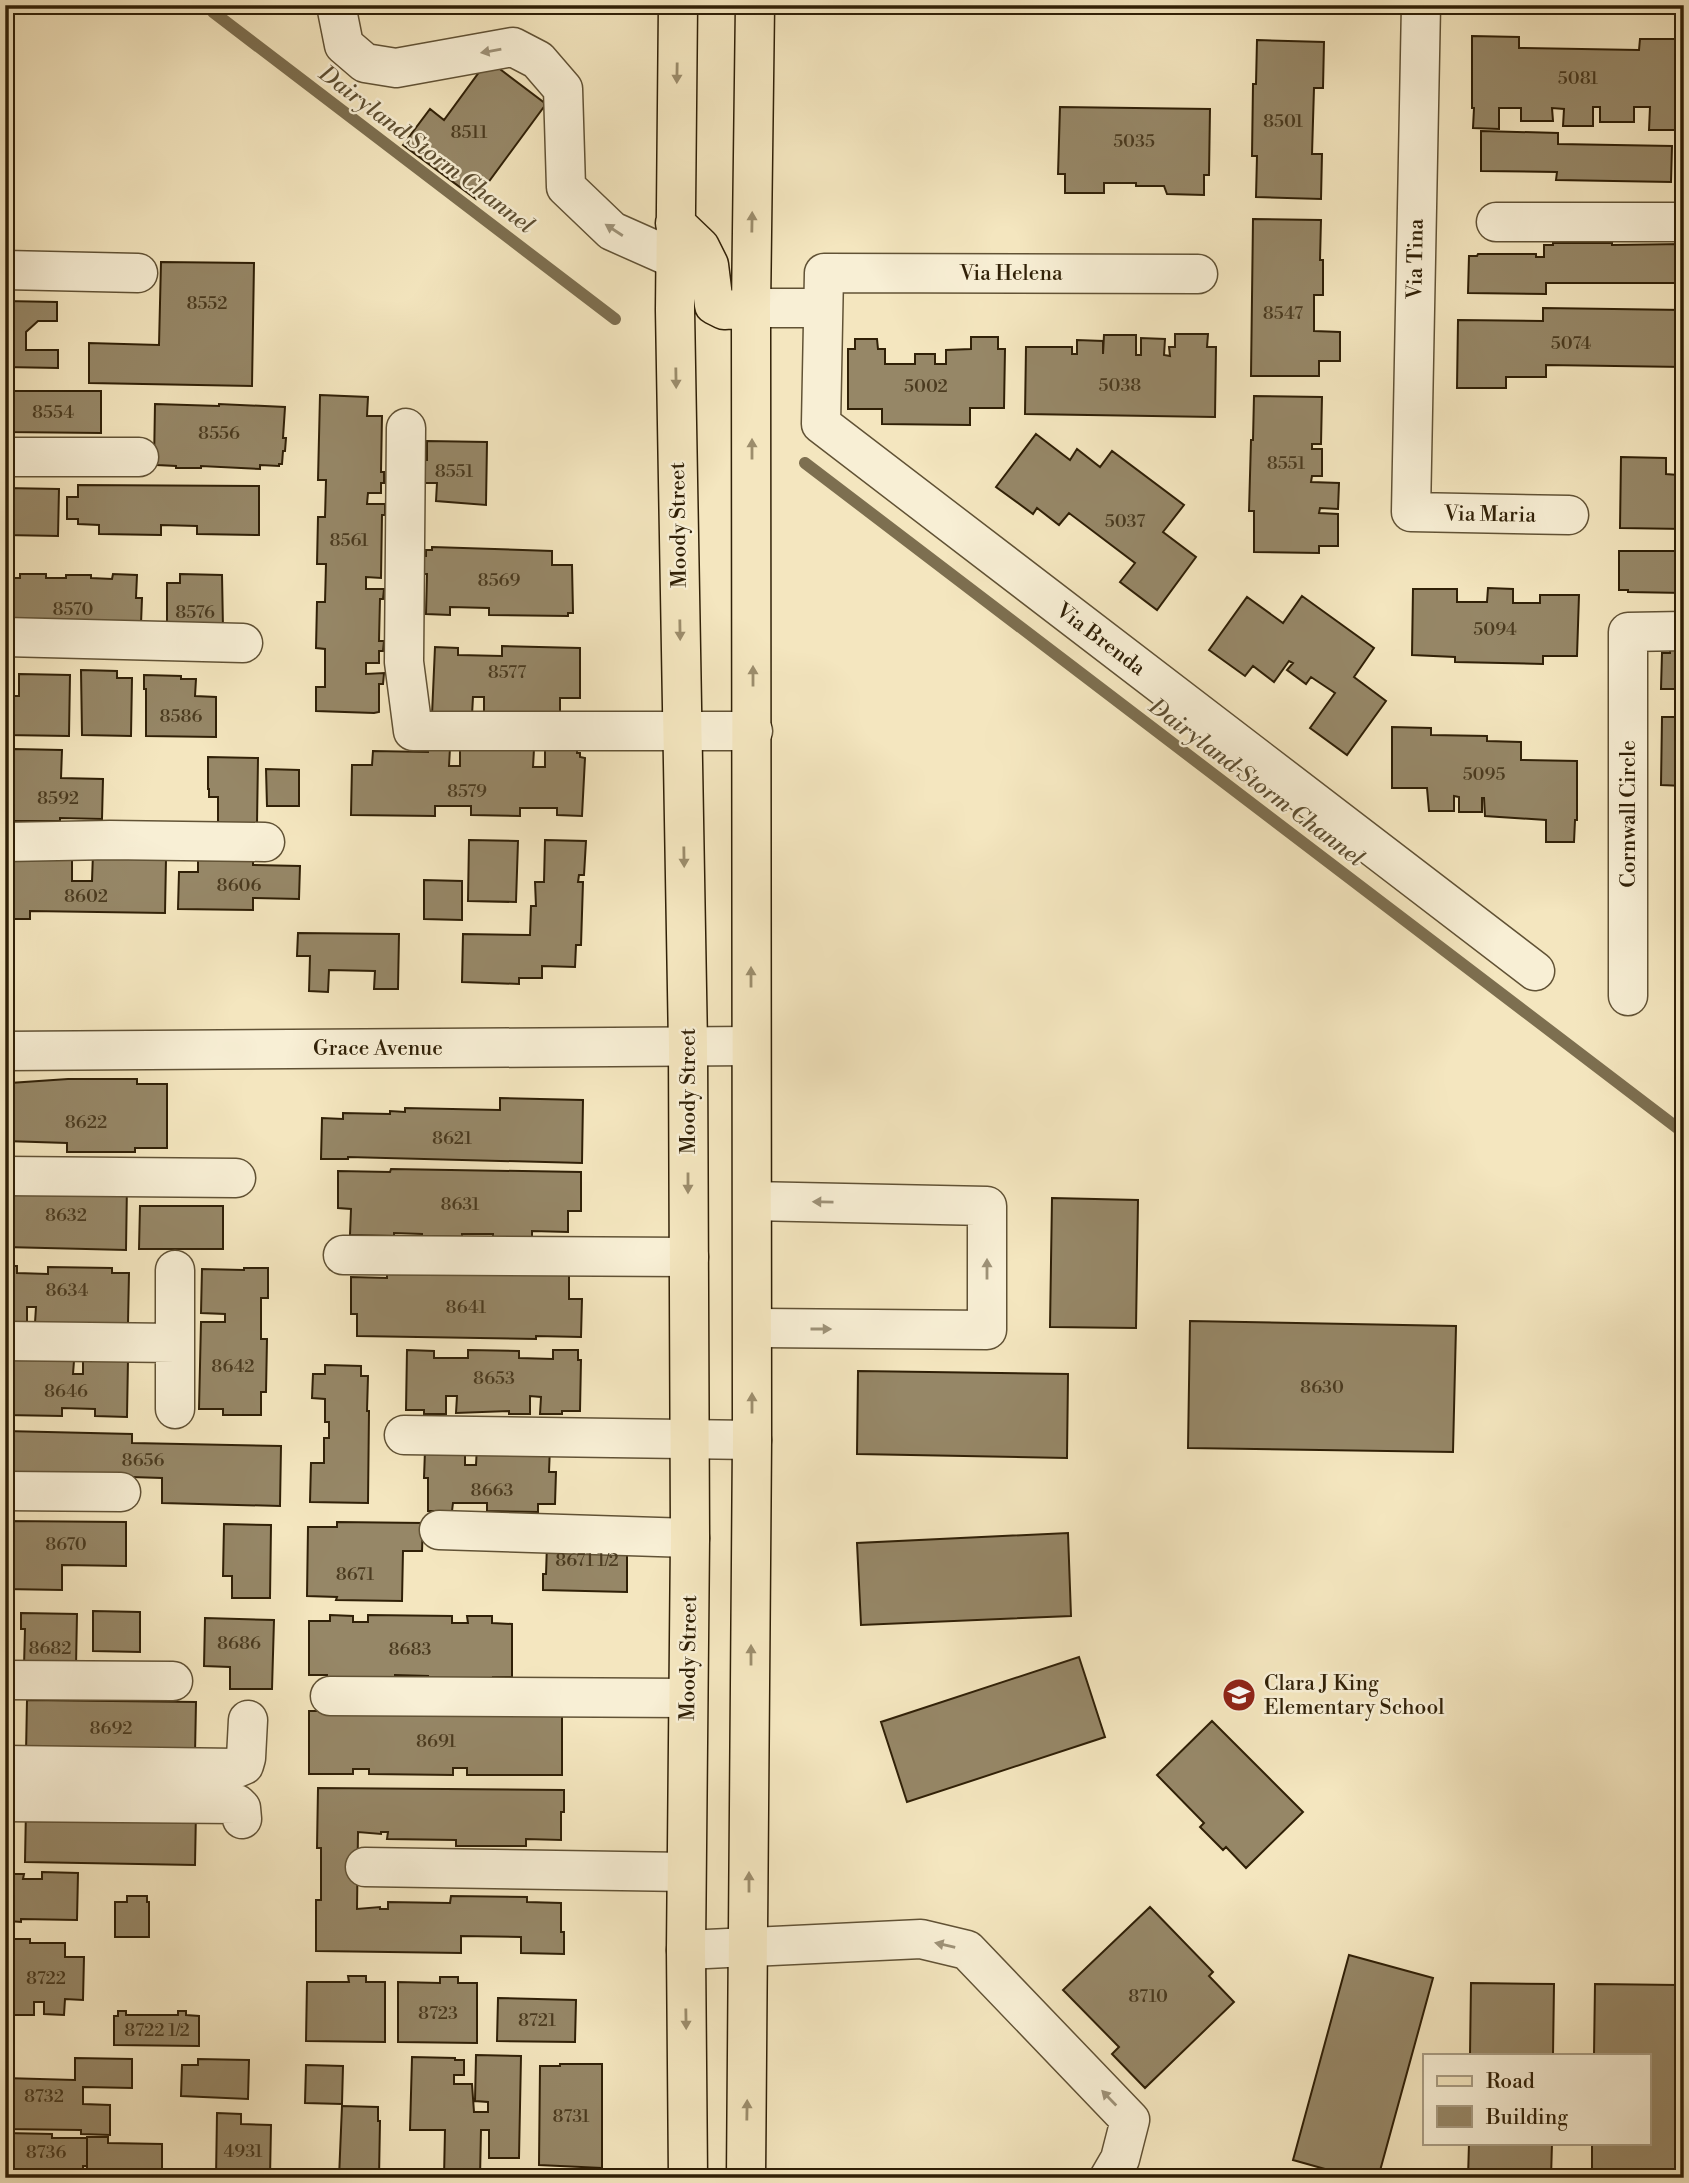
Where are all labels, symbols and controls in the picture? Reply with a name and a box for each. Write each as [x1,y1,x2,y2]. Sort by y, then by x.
one-way arrow [480,46,502,57]
water label: Dairyland Storm Channel [313,59,540,240]
one-way arrow [671,63,683,85]
house number: 5081 [1558,67,1598,90]
house number: 8501 [1263,110,1303,133]
house number: 8511 [450,121,488,144]
house number: 5035 [1113,130,1155,153]
one-way arrow [746,210,758,232]
street label: Via Tina [1402,218,1430,300]
one-way arrow [604,224,624,237]
street label: Via Helena [958,261,1063,287]
house number: 8552 [186,292,228,315]
house number: 8547 [1263,302,1303,325]
house number: 5074 [1551,332,1591,355]
one-way arrow [670,367,682,389]
house number: 5038 [1099,374,1141,397]
house number: 5002 [904,375,948,398]
house number: 8554 [32,401,74,424]
house number: 8556 [198,422,240,445]
one-way arrow [746,438,758,460]
house number: 8551 [1267,452,1306,475]
house number: 8551 [435,460,474,483]
street label: Moody Street [665,461,693,588]
street label: Via Maria [1443,501,1537,529]
house number: 5037 [1105,510,1145,533]
house number: 8561 [329,529,369,552]
house number: 8569 [478,569,520,592]
street label: Via Brenda [1050,597,1150,682]
house number: 8570 [53,598,93,621]
house number: 8576 [175,601,215,624]
house number: 5094 [1473,618,1517,641]
one-way arrow [674,619,686,641]
house number: 8577 [488,661,526,684]
one-way arrow [747,665,759,687]
water label: Dairyland Storm Channel [1143,692,1370,873]
house number: 8586 [160,705,203,728]
street label: Cornwall Circle [1616,740,1642,888]
house number: 5095 [1463,763,1505,786]
house number: 8579 [447,780,487,803]
house number: 8592 [37,787,79,810]
one-way arrow [678,847,690,869]
house number: 8606 [217,874,261,897]
house number: 8602 [64,885,108,908]
one-way arrow [745,966,757,988]
street label: Moody Street [676,1027,702,1154]
street label: Grace Avenue [313,1036,443,1062]
house number: 8622 [65,1111,107,1134]
house number: 8621 [432,1127,472,1150]
one-way arrow [682,1172,694,1194]
house number: 8631 [440,1193,480,1216]
one-way arrow [812,1197,834,1208]
house number: 8632 [45,1204,87,1227]
one-way arrow [981,1257,993,1279]
house number: 8634 [46,1279,89,1302]
house number: 8641 [446,1296,487,1319]
one-way arrow [810,1323,832,1335]
house number: 8642 [211,1355,255,1378]
house number: 8653 [473,1367,515,1390]
house number: 8630 [1300,1376,1344,1399]
house number: 8646 [44,1380,88,1403]
one-way arrow [746,1391,758,1413]
house number: 8656 [122,1449,164,1472]
house number: 8663 [471,1479,513,1502]
house number: 8670 [45,1533,87,1556]
house number: 8671 1/2 [555,1549,619,1572]
house number: 8671 [336,1563,374,1586]
street label: Moody Street [675,1594,703,1721]
house number: 8686 [217,1632,261,1655]
house number: 8682 [28,1637,72,1660]
house number: 8683 [389,1638,432,1661]
one-way arrow [745,1643,756,1665]
place label: Clara J King Elementary School [1264,1671,1444,1721]
school or university icon: Clara J King Elementary School [1220,1676,1258,1714]
house number: 8692 [89,1717,133,1740]
house number: 8691 [416,1730,456,1753]
one-way arrow [743,1871,755,1893]
one-way arrow [934,1939,956,1950]
house number: 8722 [26,1967,66,1990]
house number: 8710 [1128,1985,1168,2008]
house number: 8723 [418,2002,458,2025]
one-way arrow [680,2008,692,2030]
house number: 8721 [518,2009,556,2032]
house number: 8722 1/2 [124,2019,190,2042]
legend [1423,2054,1650,2144]
text: Road [1486,2069,1535,2095]
house number: 8732 [24,2085,64,2108]
one-way arrow [1101,2090,1117,2107]
one-way arrow [741,2098,753,2120]
house number: 8731 [552,2105,590,2128]
text: Building [1485,2105,1568,2131]
house number: 4931 [224,2140,263,2163]
house number: 8736 [26,2141,66,2164]

